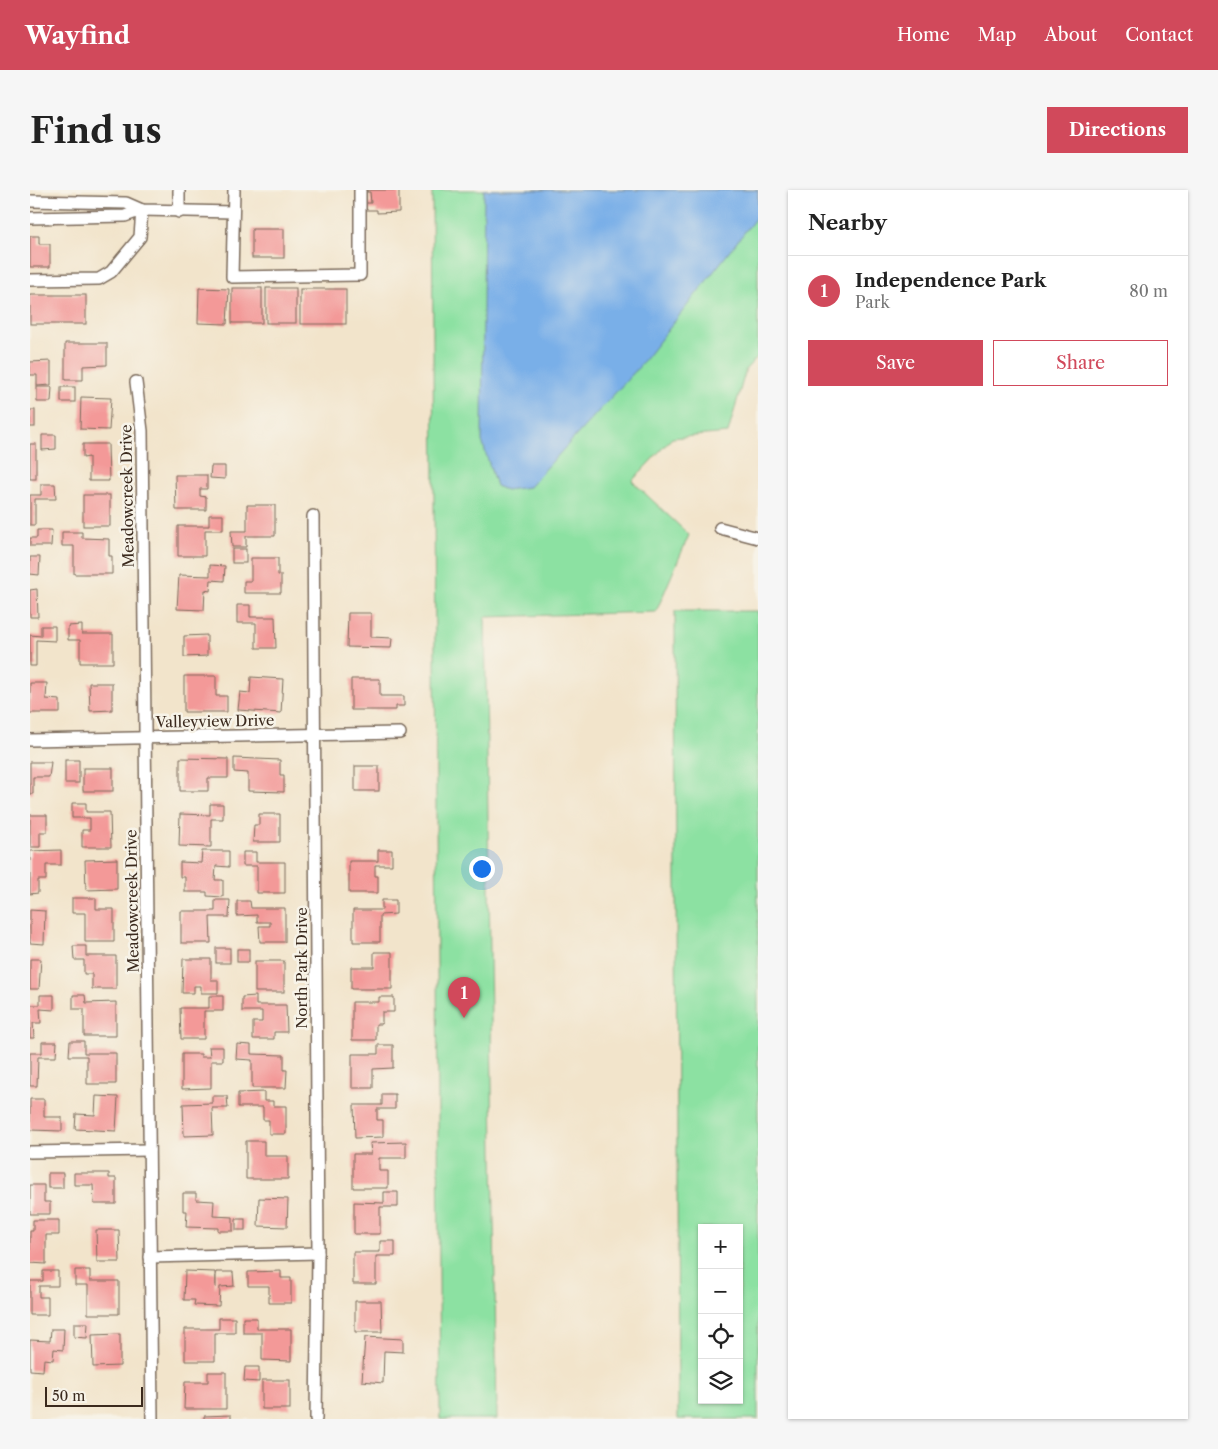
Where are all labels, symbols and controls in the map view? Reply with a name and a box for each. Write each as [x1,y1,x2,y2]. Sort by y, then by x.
text: Wayfind [25,21,130,50]
text: Home [897,24,950,46]
text: Map [978,24,1016,46]
text: About [1044,24,1097,46]
text: Contact [1125,24,1193,46]
button: Directions [1047,107,1188,153]
text: Find us [30,109,162,152]
text: Nearby [808,210,887,235]
text: Independence Park [855,269,1046,292]
text: 1 [820,281,828,301]
text: 80 m [1129,281,1168,301]
text: Park [855,292,890,312]
button: Save [808,340,983,386]
button: Share [993,340,1168,386]
street label: Meadowcreek Drive [116,424,138,568]
street label: Valleyview Drive [155,710,274,732]
street label: Meadowcreek Drive [121,829,143,973]
your location [469,856,495,882]
street label: North Park Drive [292,907,311,1029]
pin: 1 [448,977,480,1018]
map controls [698,1224,743,1404]
button: + [698,1224,743,1269]
button: − [698,1269,743,1314]
button: locate [698,1314,743,1359]
button: layers [698,1359,743,1404]
scale bar [45,1384,142,1407]
text: 50 m [52,1387,85,1405]

